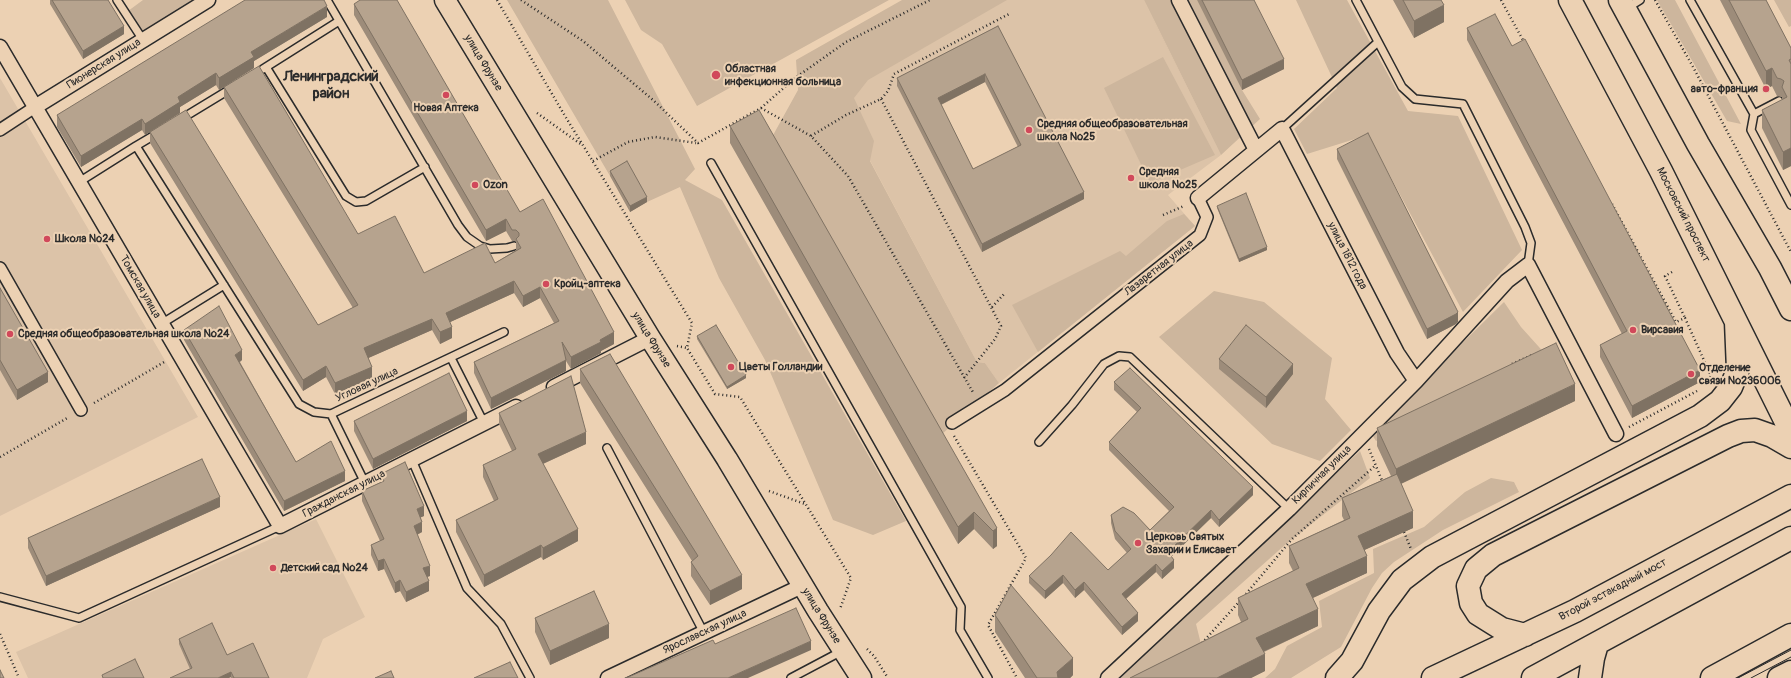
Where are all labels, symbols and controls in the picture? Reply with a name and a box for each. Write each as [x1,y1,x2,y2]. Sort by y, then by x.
street label: улица Фрунзе [461,32,505,94]
street label: Пионерская улица [65,36,143,92]
place label: Областная инфекционная больница [725,62,841,88]
district label: Ленинградский район [283,68,379,103]
marker: Областная инфекционная больница [710,69,722,81]
place label: авто-франция [1691,82,1758,96]
marker: авто-франция [1761,84,1771,94]
marker: Новая Аптека [441,90,451,100]
place label: Новая Аптека [413,101,479,115]
place label: Средняя общеобразовательная школа №25 [1037,117,1188,143]
marker: Средняя общеобразовательная школа №25 [1024,125,1034,135]
place label: Средняя школа №25 [1139,165,1197,191]
street label: Московский проспект [1653,165,1713,265]
marker: Средняя школа №25 [1126,173,1136,183]
place label: Ozon [483,178,508,192]
marker: Ozon [470,180,480,190]
street label: улица 1812 года [1324,220,1370,292]
place label: Школа №24 [55,232,115,246]
marker: Школа №24 [42,234,52,244]
street label: Лазаретная улица [1122,237,1196,299]
street label: Томская улица [117,253,163,321]
place label: Кройц-аптека [554,277,621,291]
marker: Кройц-аптека [541,279,551,289]
street label: улица Фрунзе [629,310,673,370]
place label: Вирсавия [1641,323,1683,337]
marker: Вирсавия [1628,325,1638,335]
place label: Средняя общеобразовательная школа №24 [18,327,229,341]
marker: Средняя общеобразовательная школа №24 [5,329,15,339]
place label: Цветы Голландии [739,360,822,374]
place label: Отделение связи №236006 [1699,361,1781,387]
marker: Цветы Голландии [726,362,736,372]
street label: Угловая улица [334,365,400,405]
marker: Отделение связи №236006 [1686,369,1696,379]
street label: Кирпичная улица [1290,443,1354,507]
street label: Гражданская улица [300,467,388,521]
place label: Церковь Святых Захарии и Елисавет [1146,530,1236,556]
marker: Церковь Святых Захарии и Елисавет [1133,538,1143,548]
street label: Второй эстакадный мост [1557,556,1669,624]
place label: Детский сад №24 [281,561,368,575]
marker: Детский сад №24 [268,563,278,573]
street label: улица Фрунзе [799,586,843,646]
street label: Ярославская улица [661,607,749,657]

